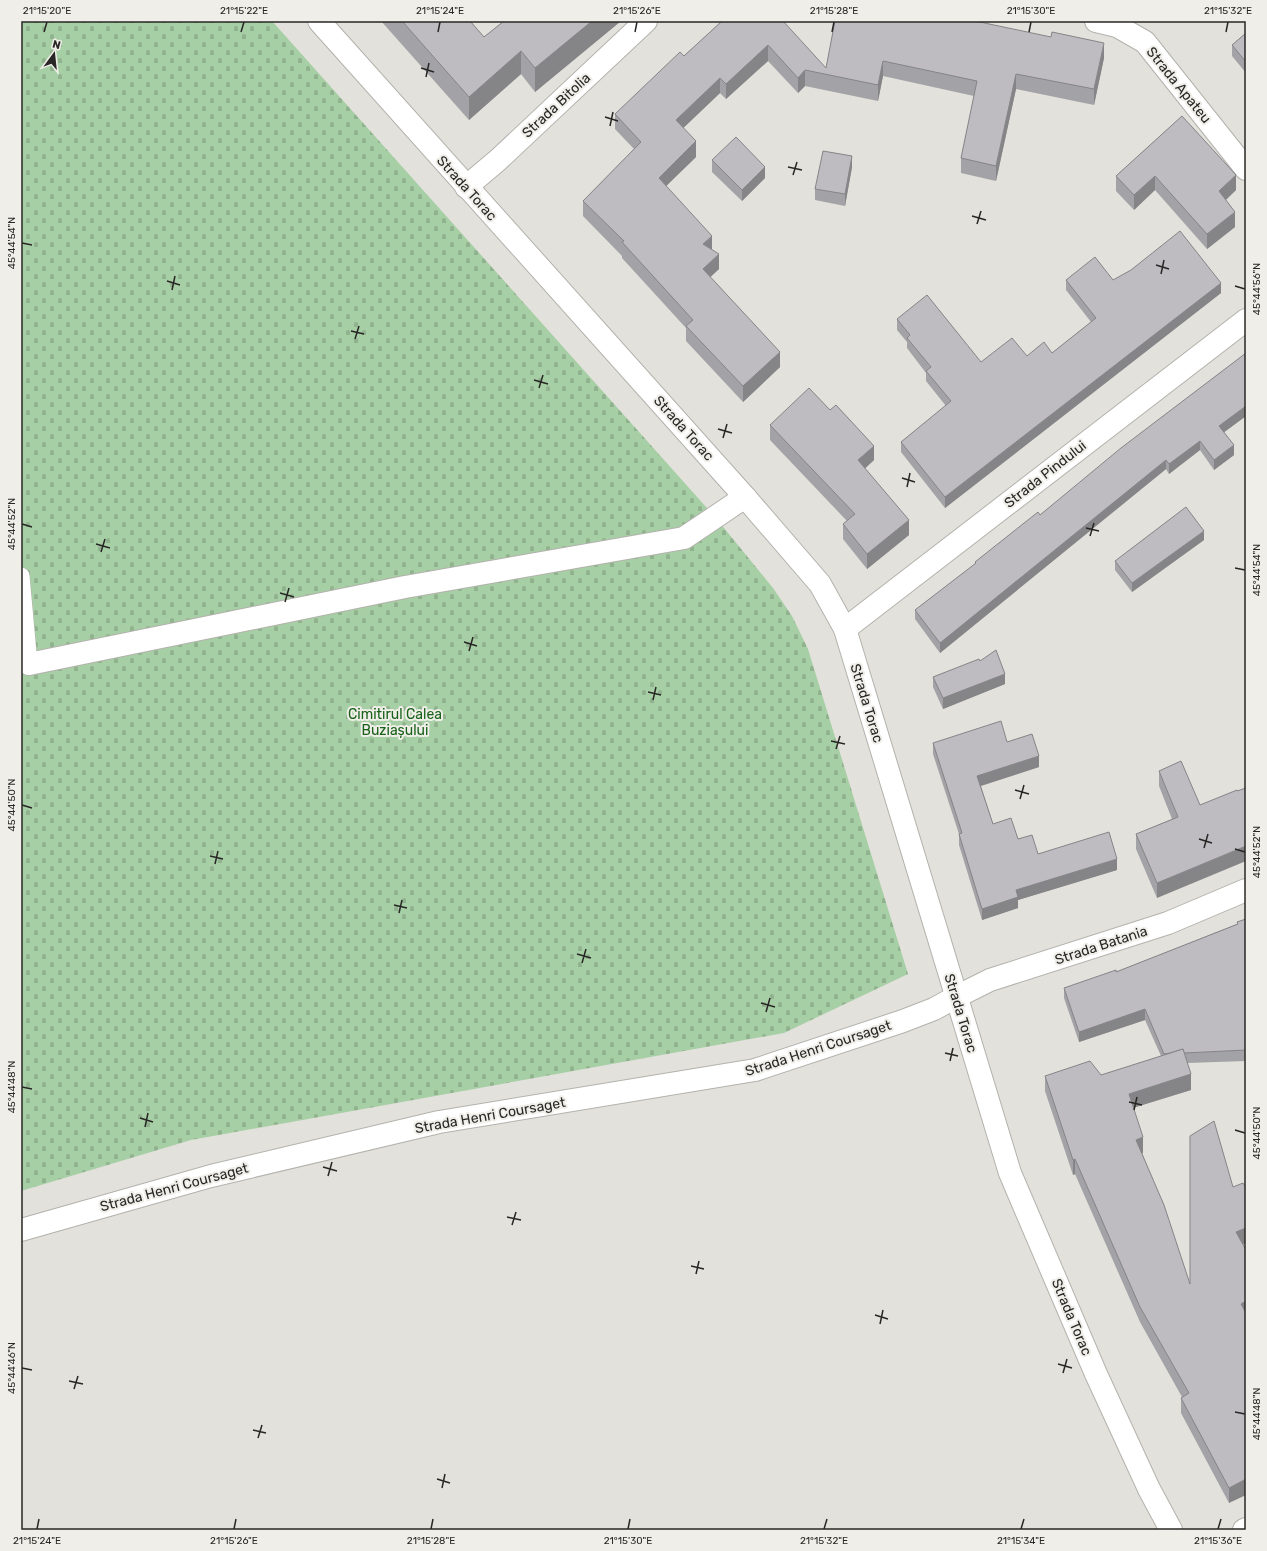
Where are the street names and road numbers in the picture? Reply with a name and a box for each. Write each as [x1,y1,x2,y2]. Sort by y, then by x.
street label: Strada Apateu [1143,44,1215,127]
street label: Strada Bitolia [519,69,594,141]
street label: Strada Torac [433,152,500,225]
street label: Strada Torac [650,392,717,465]
street label: Strada Pindului [1001,437,1090,512]
street label: Strada Torac [846,662,887,745]
street label: Strada Batania [1053,922,1150,968]
street label: Strada Torac [940,972,981,1055]
street label: Strada Henri Coursaget [743,1017,894,1080]
street label: Strada Henri Coursaget [413,1094,567,1137]
street label: Strada Henri Coursaget [98,1159,251,1215]
street label: Strada Torac [1048,1276,1095,1358]

